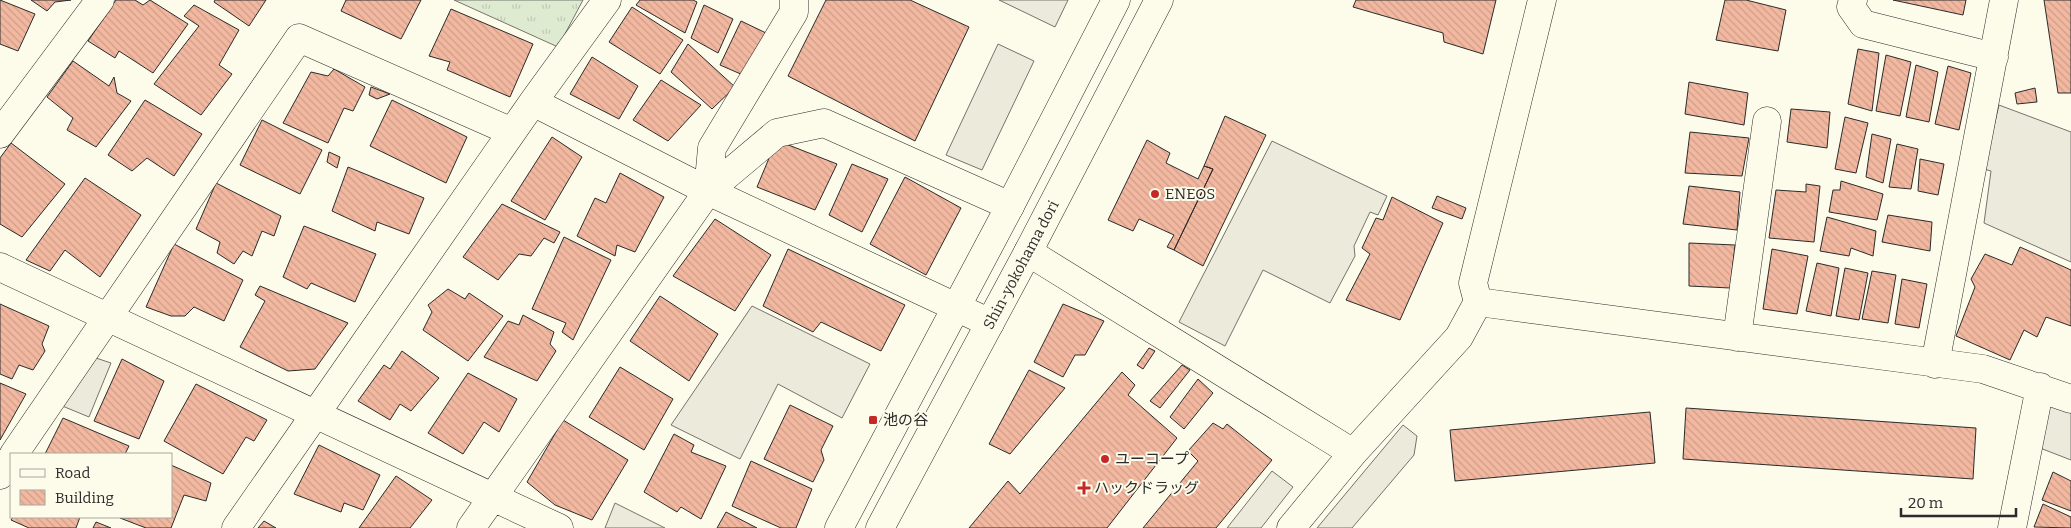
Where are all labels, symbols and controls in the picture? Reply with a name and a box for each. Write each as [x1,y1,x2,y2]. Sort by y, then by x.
place label: ENEOS [1165,185,1215,203]
marker: ENEOS [1149,188,1161,200]
street label: Shin-yokohama dori [979,197,1063,332]
place label: 池の谷 [883,411,928,429]
marker: 池の谷 [867,414,879,426]
place label: ユーコープ [1115,450,1189,468]
legend [10,453,172,518]
marker: ユーコープ [1099,453,1111,465]
text: Road [55,464,90,482]
place label: ハックドラッグ [1094,479,1199,497]
marker: ハックドラッグ [1078,482,1090,494]
scale bar [1901,486,2016,518]
text: Building [55,489,114,507]
text: 20 m [1908,494,1944,512]

